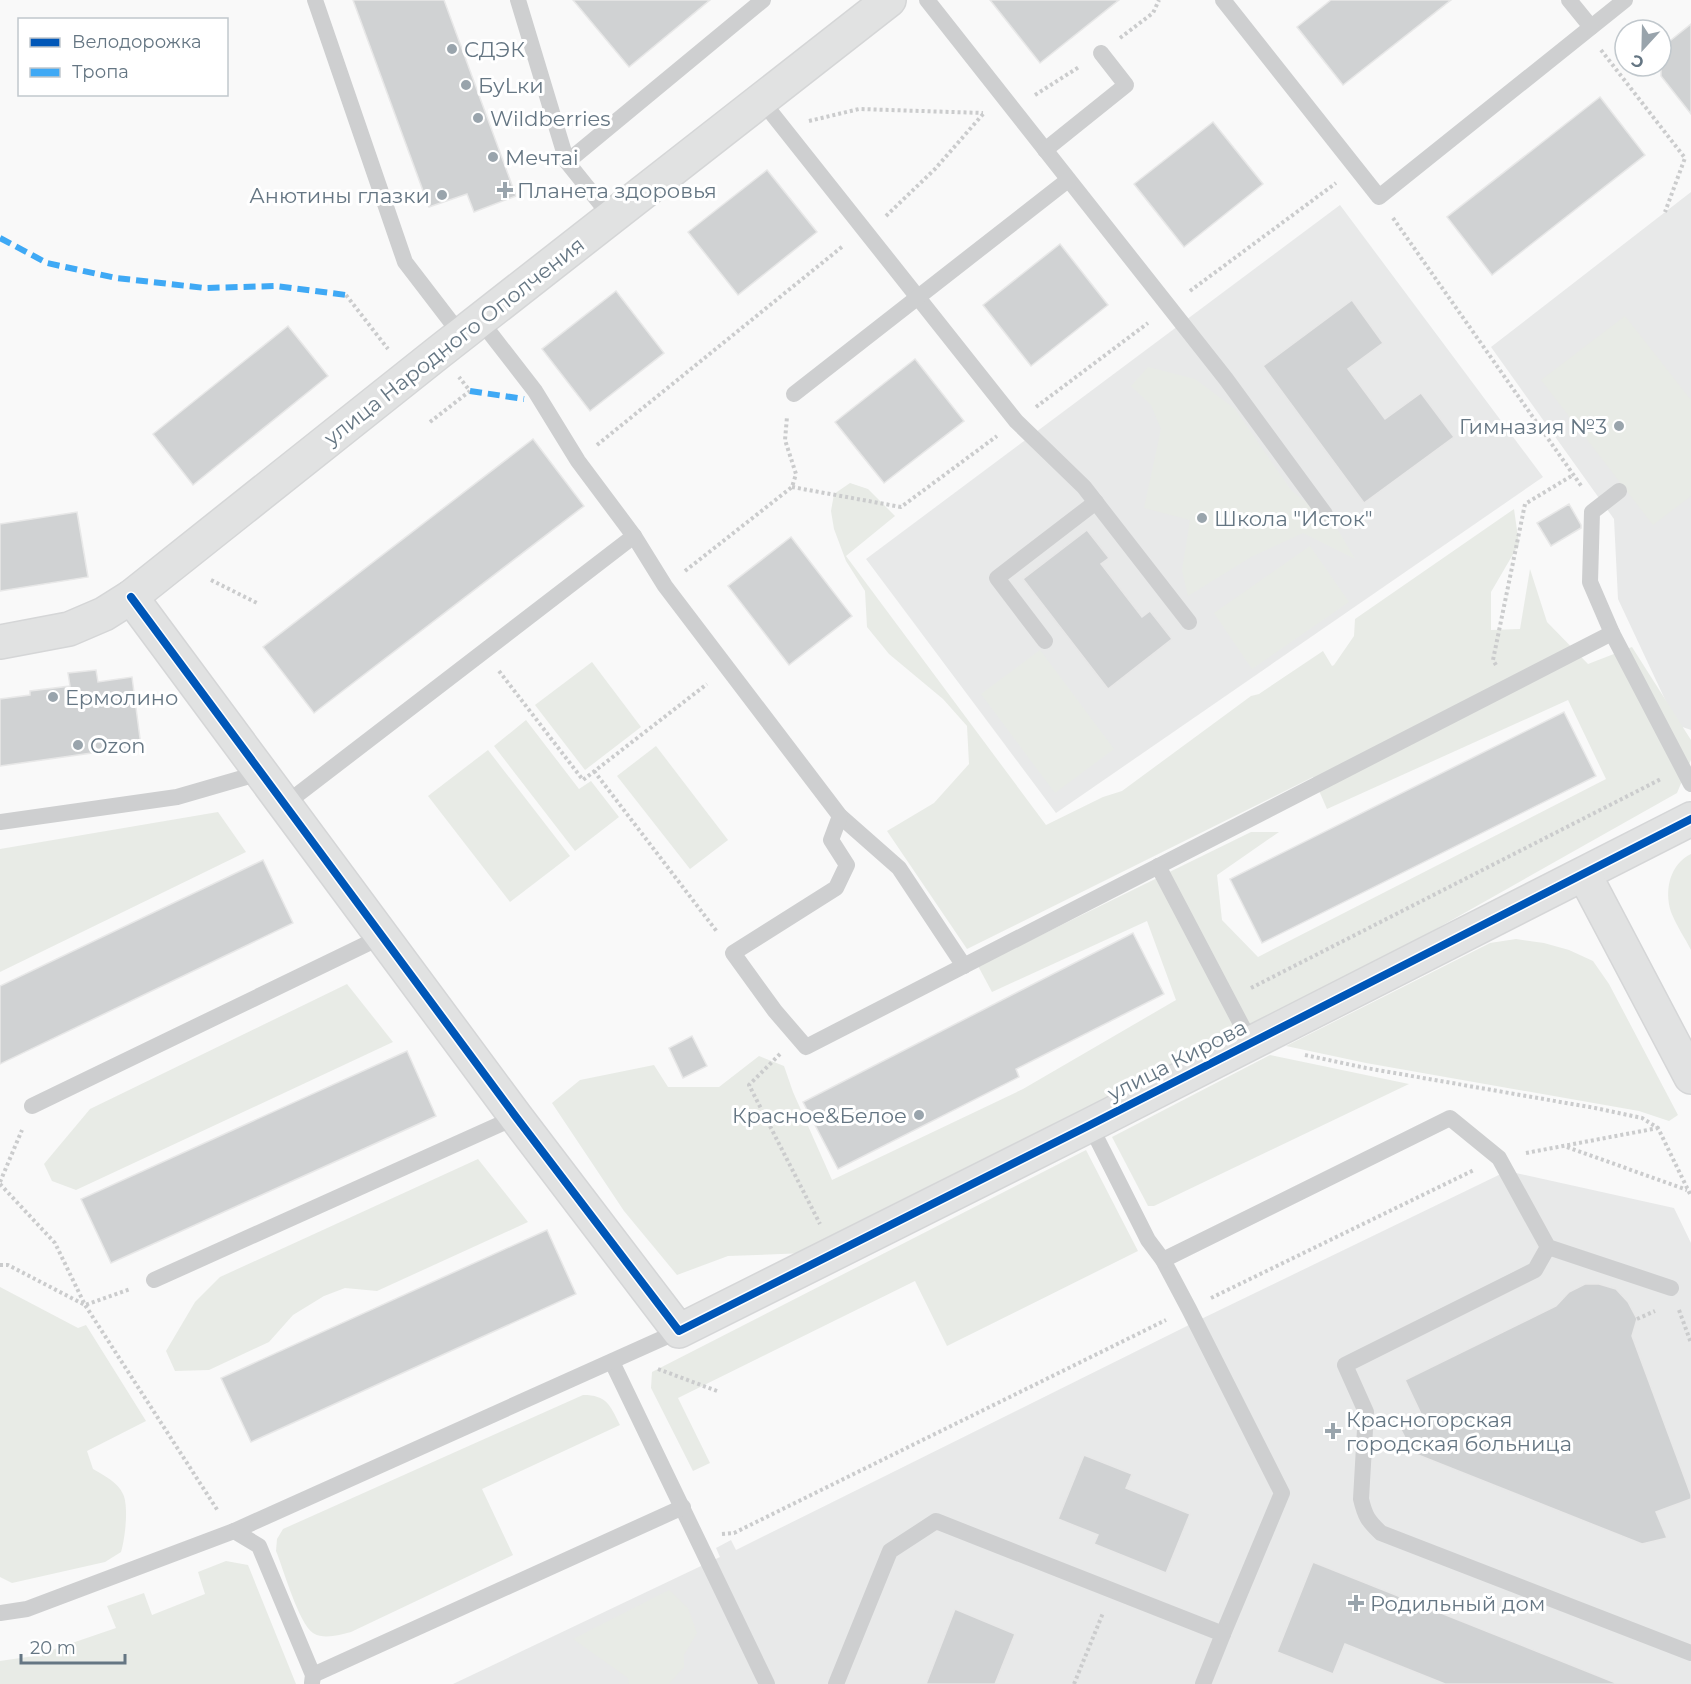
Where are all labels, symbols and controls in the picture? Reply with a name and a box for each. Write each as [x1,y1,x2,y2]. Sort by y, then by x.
legend [18,18,228,96]
north arrow [1613,18,1673,78]
text: Велодорожка [72,31,201,53]
place label: СДЭК [464,37,525,62]
marker: СДЭК [445,42,459,56]
text: С [1628,50,1647,72]
text: Тропа [72,61,129,83]
place label: БуLки [478,73,544,98]
marker: БуLки [459,78,473,92]
place label: Wildberries [490,106,611,131]
marker: Wildberries [471,111,485,125]
place label: Мечтаi [505,145,579,170]
marker: Мечтаi [486,150,500,164]
place label: Планета здоровья [517,178,717,203]
place label: Анютины глазки [249,183,430,208]
marker: Планета здоровья [498,183,512,197]
marker: Анютины глазки [435,188,449,202]
street label: улица Народного Ополчения [318,232,589,451]
place label: Гимназия №3 [1459,414,1607,439]
marker: Гимназия №3 [1612,419,1626,433]
place label: Школа "Исток" [1214,506,1373,531]
marker: Школа "Исток" [1195,511,1209,525]
place label: Ермолино [65,685,178,710]
marker: Ермолино [46,690,60,704]
place label: Ozon [90,733,146,758]
marker: Ozon [71,738,85,752]
street label: улица Кирова [1102,1014,1251,1106]
place label: Красное&Белое [732,1103,907,1128]
marker: Красное&Белое [912,1108,926,1122]
place label: Красногорская городская больница [1346,1407,1572,1456]
marker: Красногорская городская больница [1324,1422,1342,1440]
place label: Родильный дом [1370,1591,1545,1616]
marker: Родильный дом [1347,1594,1365,1612]
scale bar [21,1627,124,1665]
text: 20 m [30,1637,76,1659]

